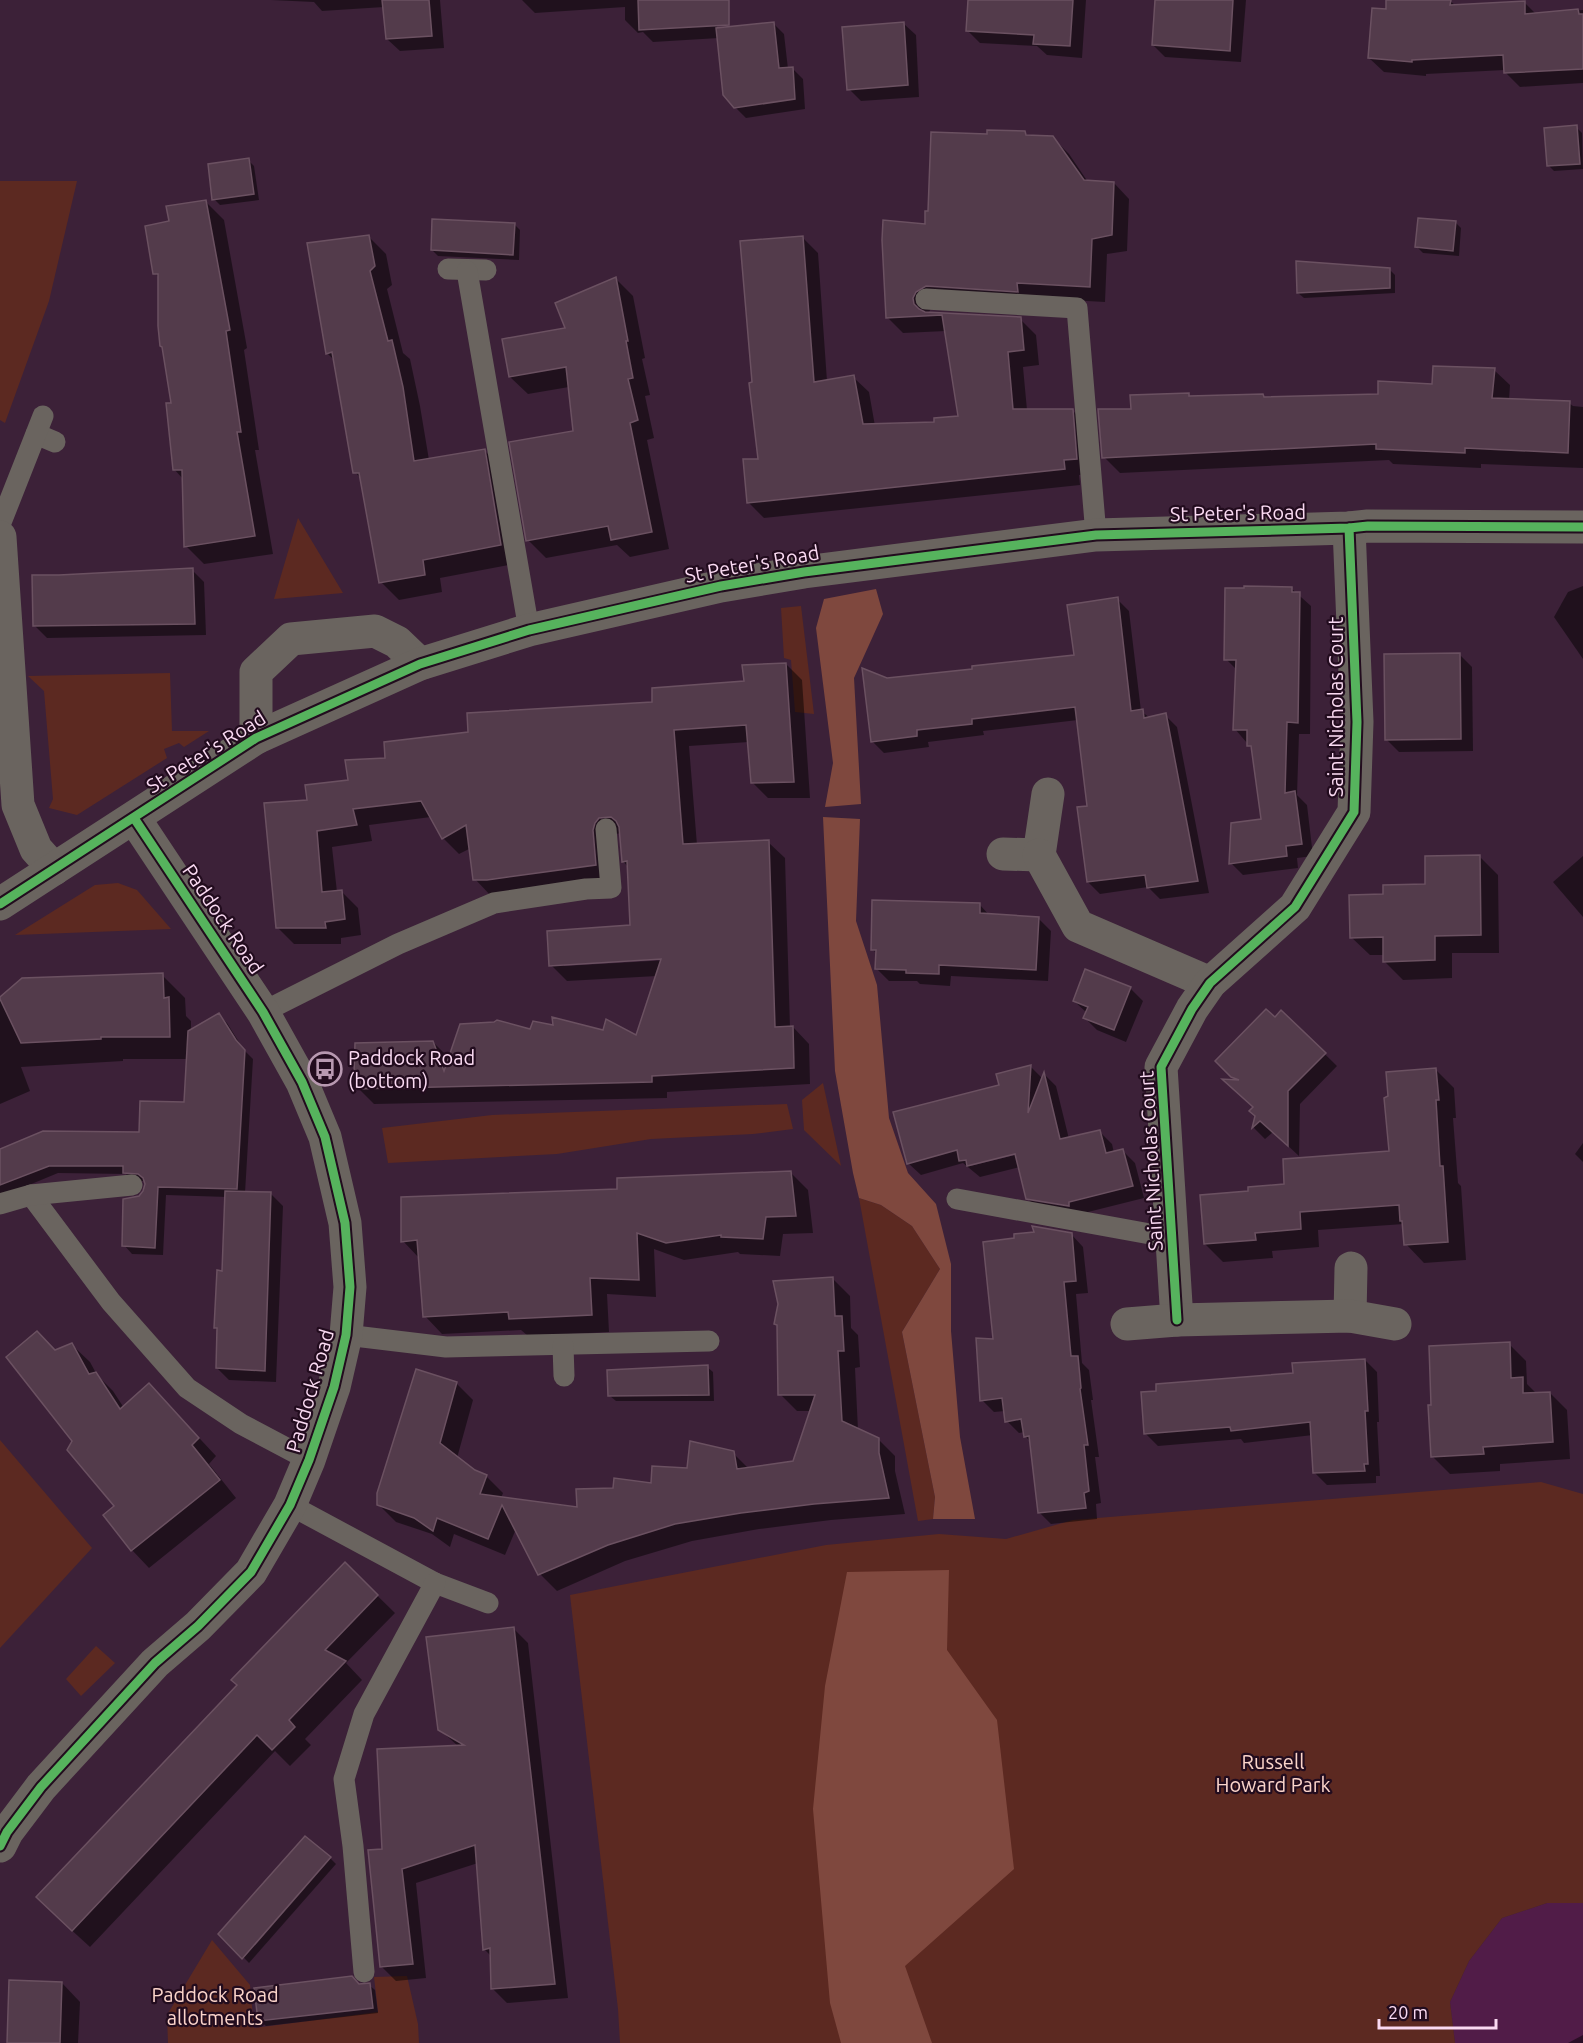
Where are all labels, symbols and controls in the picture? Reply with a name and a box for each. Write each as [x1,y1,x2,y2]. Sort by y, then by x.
street label: St Peter's Road [1170,500,1306,525]
street label: St Peter's Road [683,540,821,587]
street label: Saint Nicholas Court [1324,617,1347,797]
street label: St Peter's Road [142,706,270,797]
street label: Paddock Road [178,860,269,978]
place label: Paddock Road (bottom) [348,1046,475,1092]
bus stop icon: Paddock Road (bottom) [307,1051,343,1087]
street label: Saint Nicholas Court [1134,1070,1167,1252]
street label: Paddock Road [281,1327,338,1455]
park label: Russell Howard Park [1216,1750,1330,1796]
park label: Paddock Road allotments [151,1983,279,2029]
scale bar [1379,1992,1496,2030]
text: 20 m [1388,2002,1428,2022]

